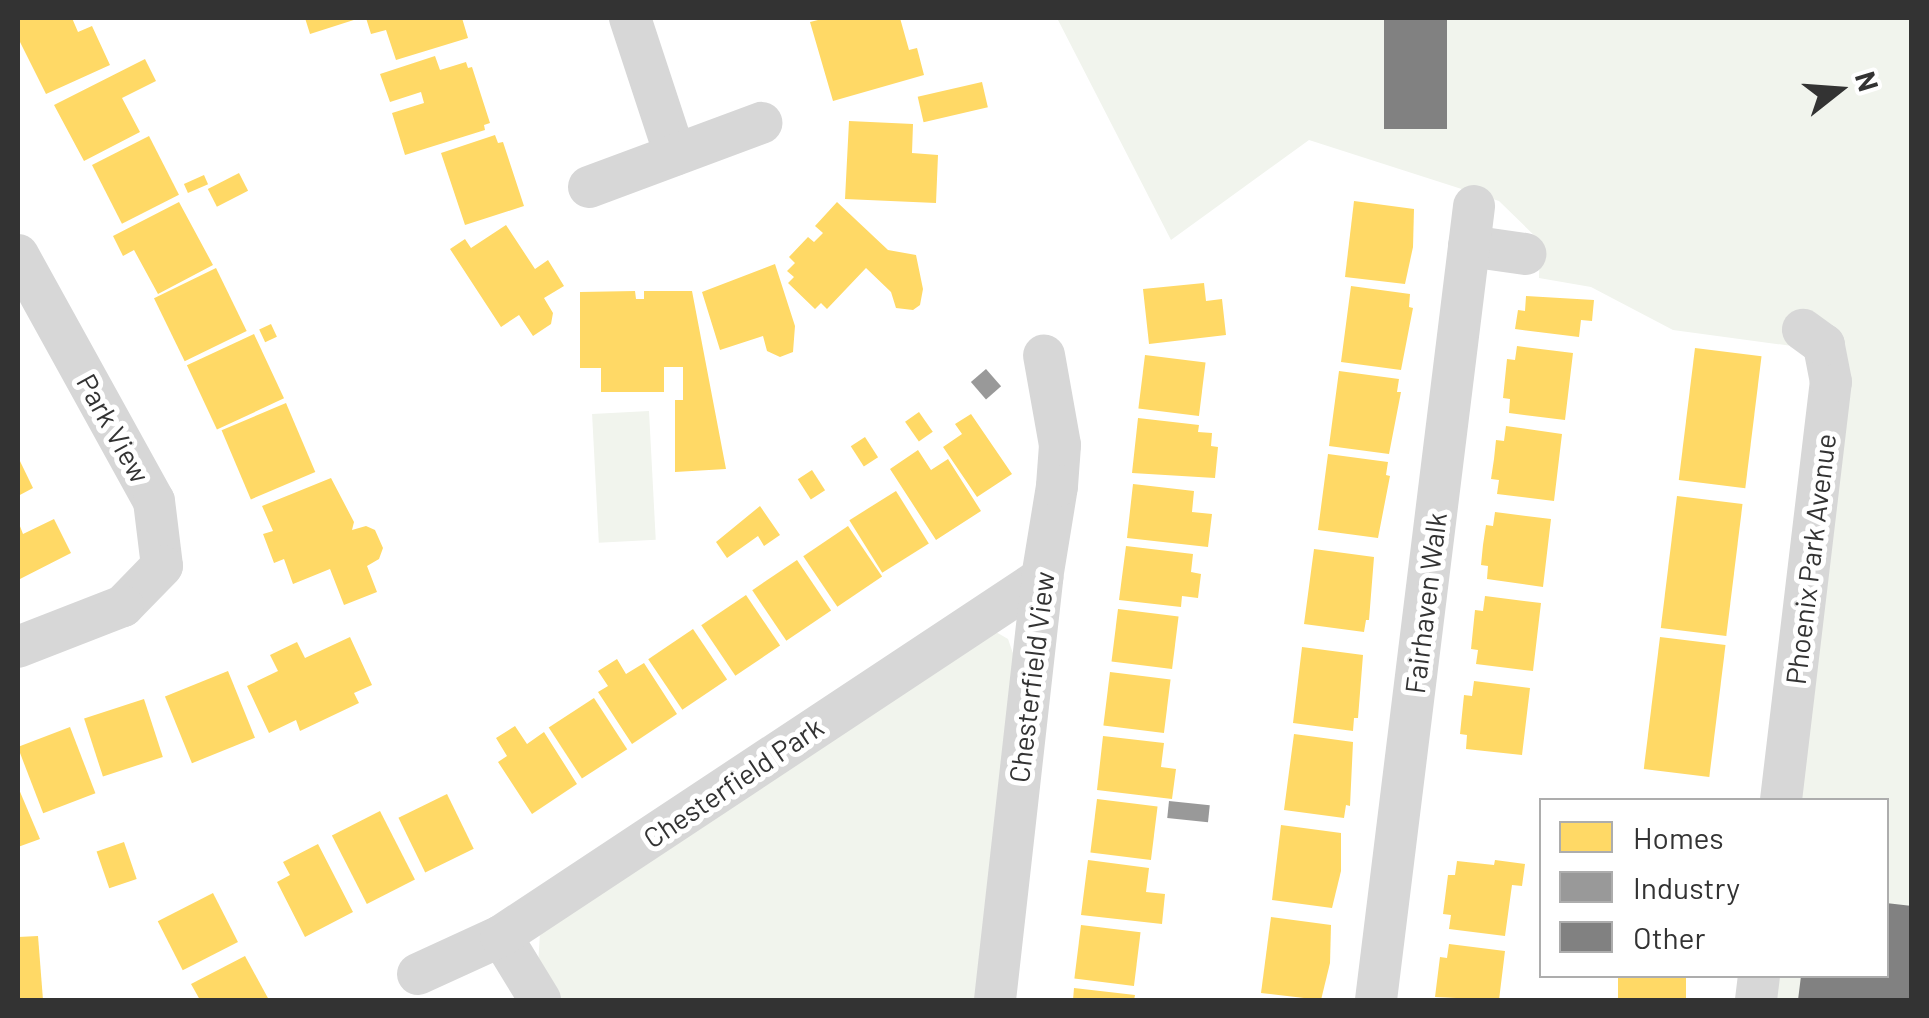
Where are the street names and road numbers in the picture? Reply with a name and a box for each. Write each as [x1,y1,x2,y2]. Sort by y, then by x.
street label: Park View [70,368,158,488]
street label: Phoenix Park Avenue [1778,432,1842,686]
street label: Fairhaven Walk [1397,510,1453,696]
street label: Chesterfield View [1001,569,1061,785]
street label: Chesterfield Park [637,710,829,854]

